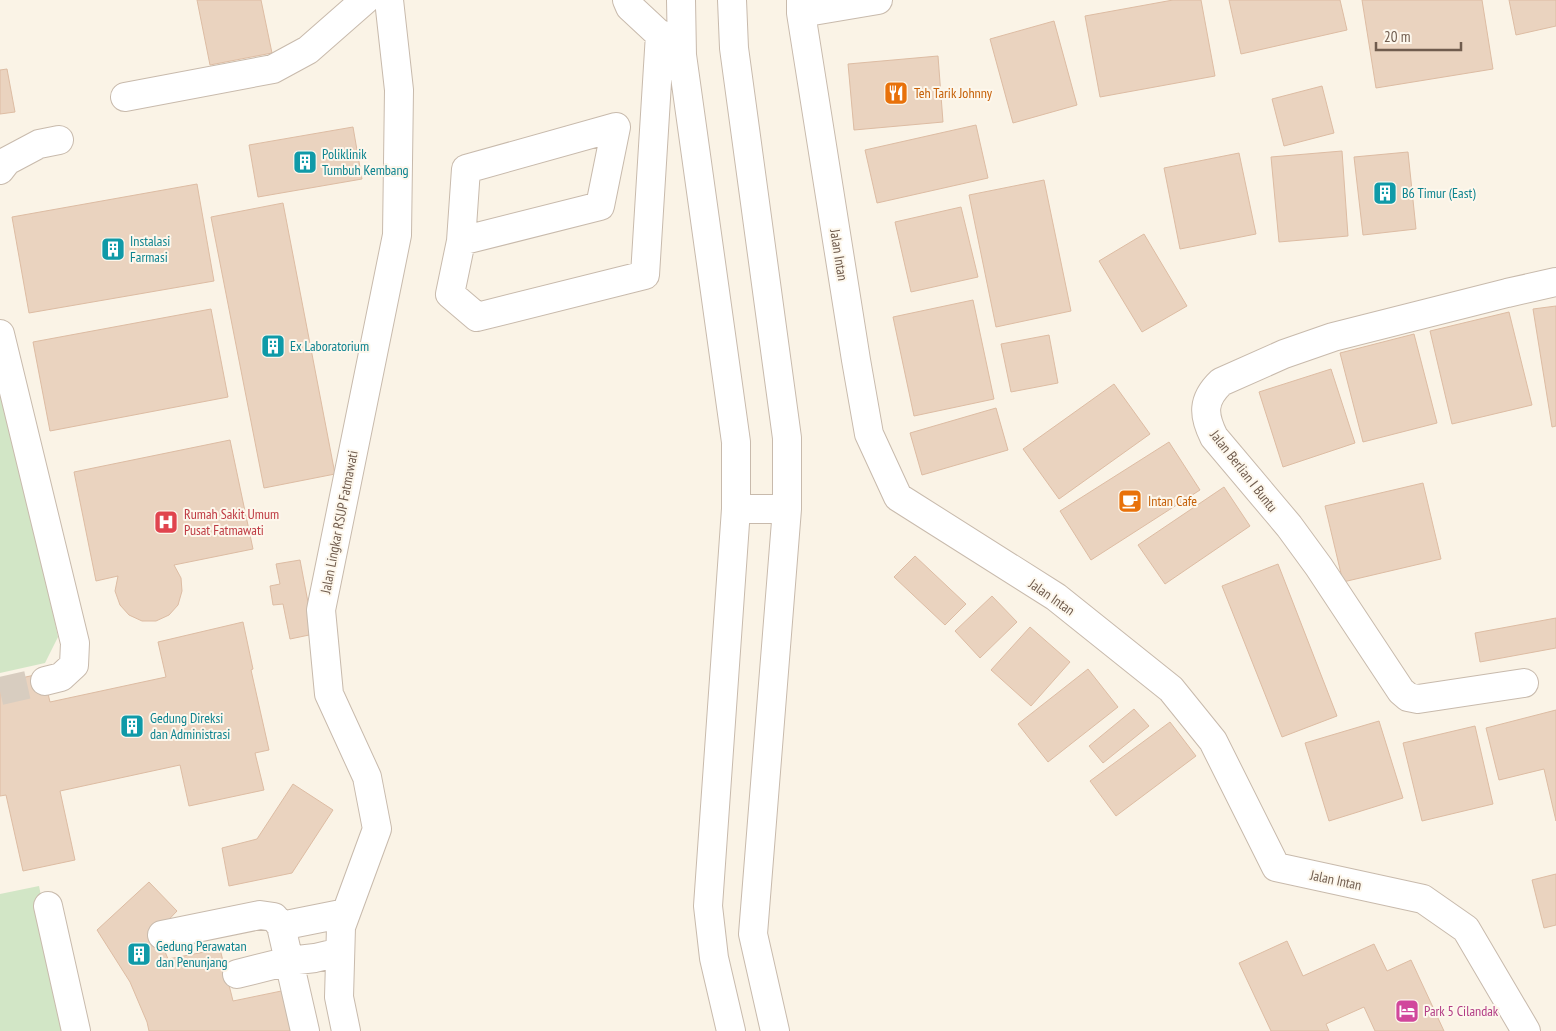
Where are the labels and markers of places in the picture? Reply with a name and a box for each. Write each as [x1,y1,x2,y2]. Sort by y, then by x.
restaurant icon: Teh Tarik Johnny [883,80,909,106]
place label: Teh Tarik Johnny [914,84,993,102]
place label: Poliklinik Tumbuh Kembang [322,145,409,179]
building icon: Poliklinik Tumbuh Kembang [292,149,318,175]
building icon: B6 Timur (East) [1372,180,1398,206]
place label: B6 Timur (East) [1402,184,1476,202]
place label: Instalasi Farmasi [130,232,170,266]
building icon: Instalasi Farmasi [100,236,126,262]
building icon: Ex Laboratorium [260,333,286,359]
place label: Ex Laboratorium [290,337,369,355]
cafe icon: Intan Cafe [1117,488,1143,514]
place label: Intan Cafe [1148,492,1197,510]
place label: Rumah Sakit Umum Pusat Fatmawati [184,505,279,539]
hospital icon: Rumah Sakit Umum Pusat Fatmawati [153,509,179,535]
place label: Gedung Direksi dan Administrasi [150,709,230,743]
building icon: Gedung Direksi dan Administrasi [119,713,145,739]
place label: Gedung Perawatan dan Penunjang [156,937,247,971]
building icon: Gedung Perawatan dan Penunjang [126,941,152,967]
hotel icon: Park 5 Cilandak [1394,998,1420,1024]
place label: Park 5 Cilandak [1424,1002,1499,1020]

